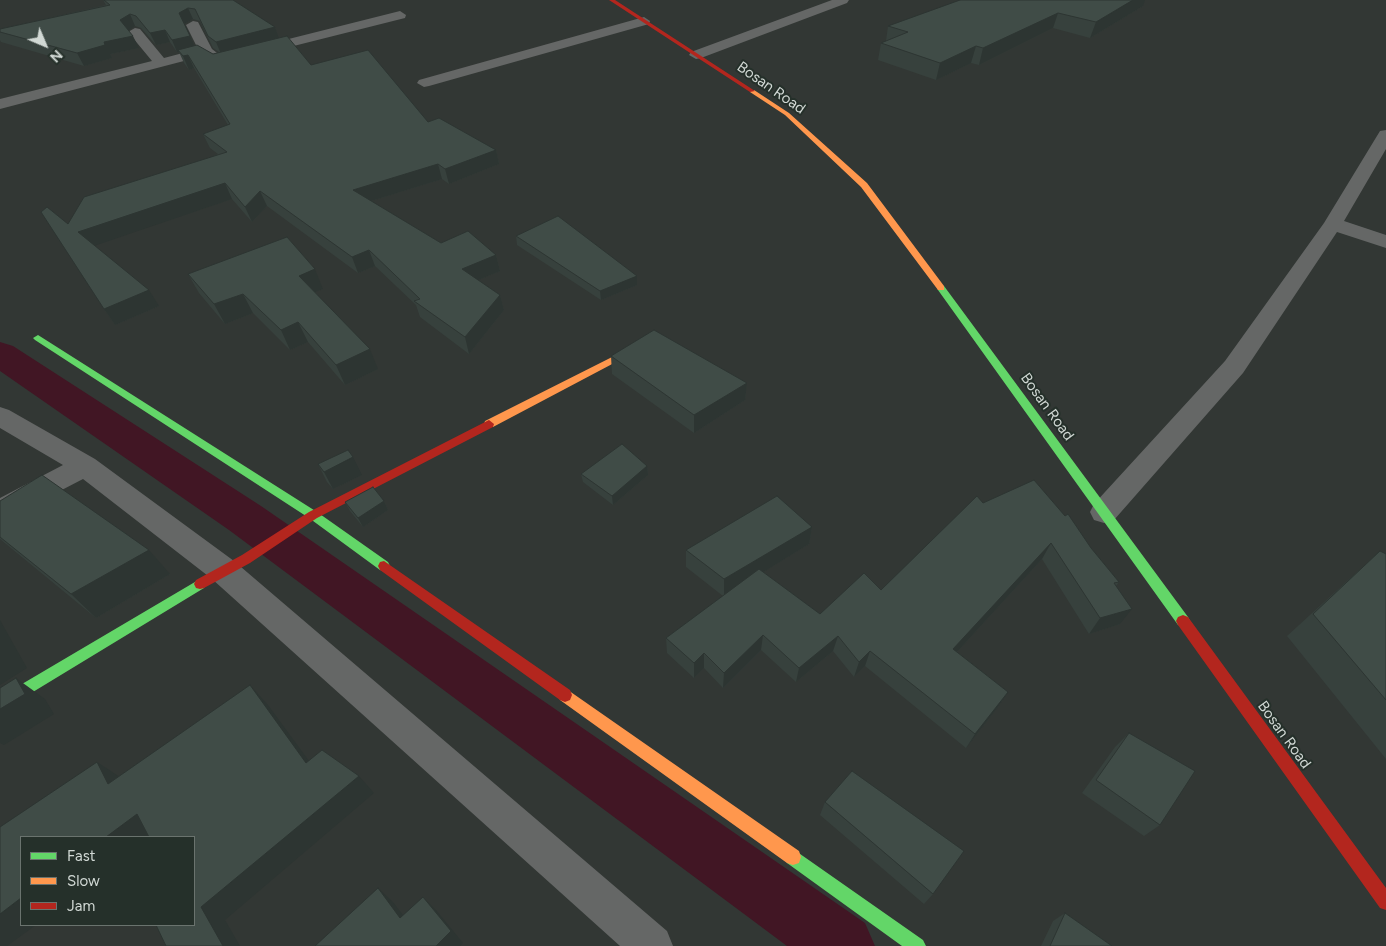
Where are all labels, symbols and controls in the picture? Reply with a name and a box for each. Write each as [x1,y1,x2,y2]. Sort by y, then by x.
north arrow [20,20,70,70]
text: N [46,46,66,66]
street label: Bosan Road [733,58,809,118]
street label: Bosan Road [1016,370,1078,444]
street label: Bosan Road [1253,698,1315,772]
legend [20,836,195,926]
text: Fast [67,847,95,865]
text: Slow [67,872,100,890]
text: Jam [67,897,95,915]

